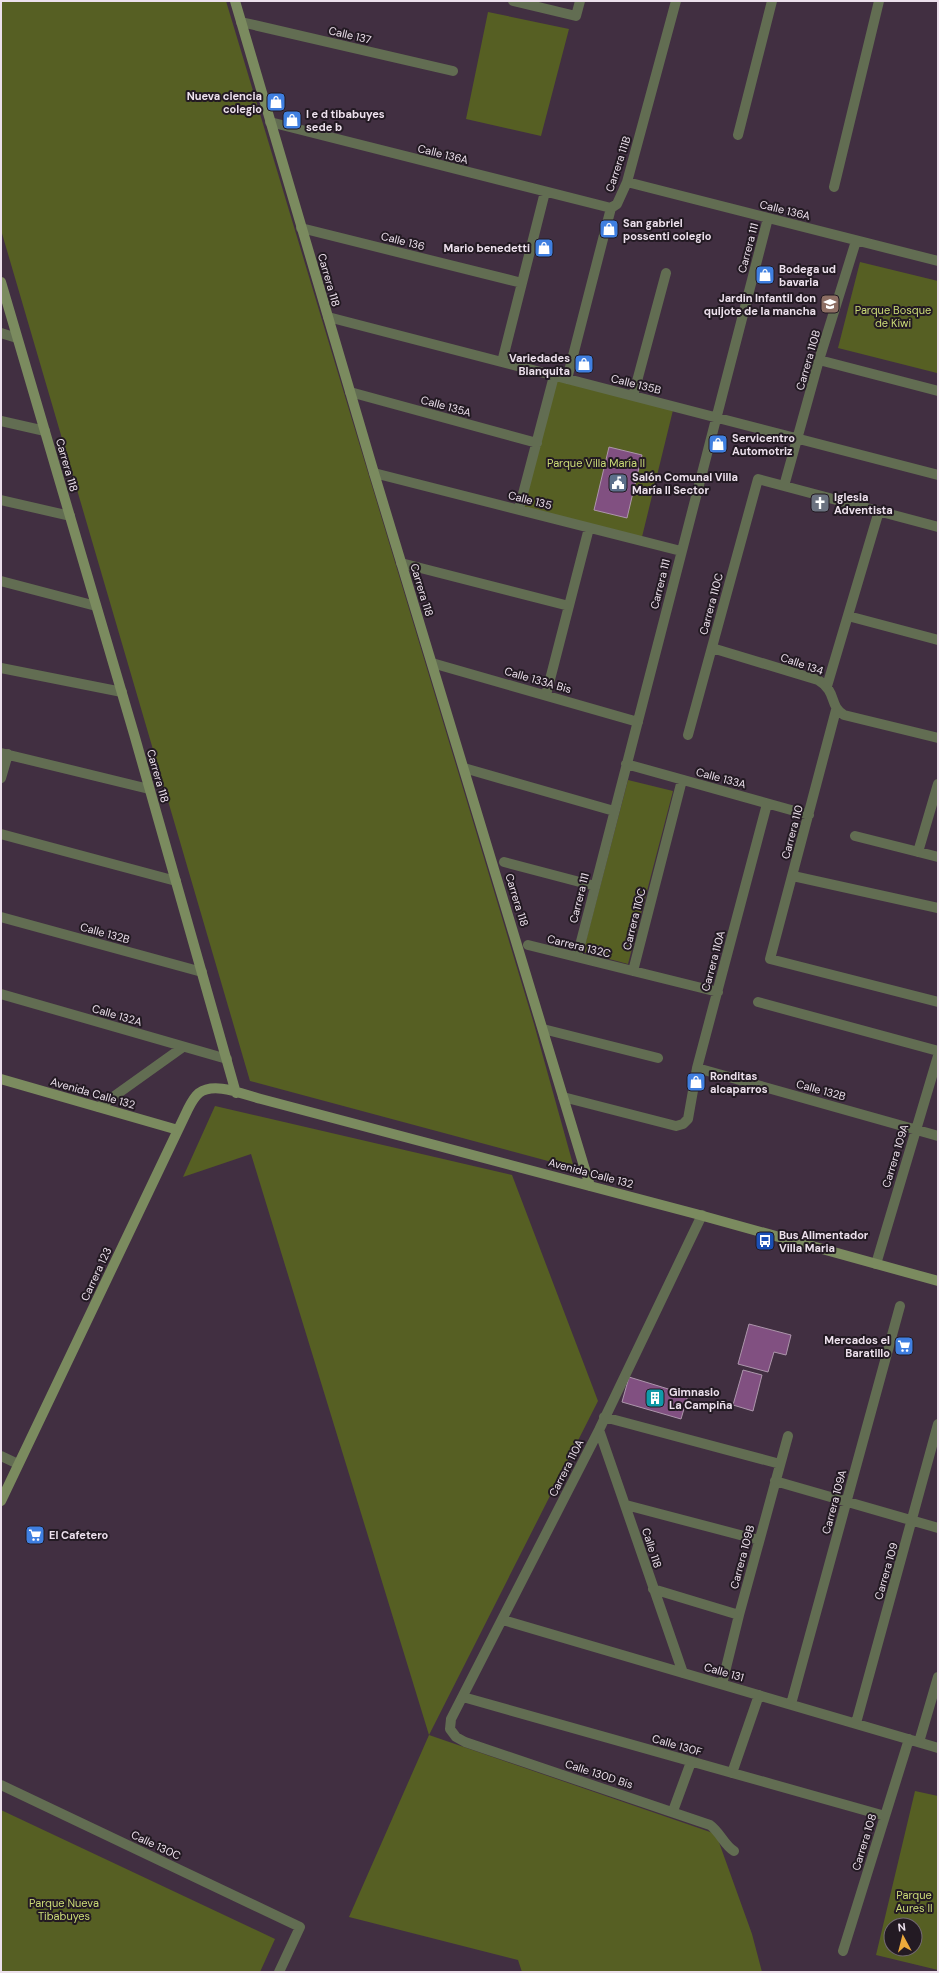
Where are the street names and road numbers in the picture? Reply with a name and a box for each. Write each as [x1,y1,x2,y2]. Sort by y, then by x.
street label: Calle 137 [327,23,373,47]
street label: Carrera 111B [602,134,634,194]
street label: Calle 136A [416,141,470,167]
street label: Calle 136A [758,197,812,223]
street label: Carrera 111 [735,221,761,275]
street label: Calle 136 [380,229,427,253]
street label: Carrera 118 [315,252,343,308]
street label: Carrera 110B [793,328,823,392]
street label: Calle 135B [609,371,663,397]
street label: Calle 135A [419,393,473,419]
street label: Carrera 118 [53,437,81,493]
street label: Calle 135 [507,488,554,512]
street label: Carrera 111 [647,557,673,611]
street label: Carrera 118 [407,562,437,618]
street label: Carrera 110C [696,572,726,636]
street label: Calle 134 [779,650,826,678]
street label: Calle 133A Bis [503,664,573,696]
street label: Carrera 118 [144,748,172,804]
street label: Calle 133A [694,765,748,791]
street label: Carrera 110 [778,803,806,861]
street label: Carrera 111 [566,871,592,925]
street label: Carrera 118 [502,872,532,928]
street label: Carrera 110C [620,886,648,951]
street label: Calle 132B [79,920,132,946]
street label: Carrera 110A [698,929,728,993]
street label: Carrera 132C [546,931,612,961]
street label: Calle 132A [90,1001,144,1029]
street label: Avenida Calle 132 [49,1074,137,1112]
street label: Calle 132B [795,1077,848,1103]
street label: Carrera 109A [879,1123,911,1189]
street label: Avenida Calle 132 [547,1155,635,1191]
street label: Carrera 123 [78,1245,114,1303]
street label: Carrera 110A [546,1437,586,1499]
street label: Carrera 109A [819,1468,849,1536]
street label: Carrera 109B [727,1523,757,1590]
street label: Calle 118 [639,1526,665,1570]
street label: Carrera 109 [871,1541,901,1601]
street label: Calle 131 [702,1660,746,1684]
street label: Calle 130F [650,1731,704,1759]
street label: Calle 130D Bis [563,1756,635,1792]
street label: Carrera 108 [849,1812,879,1872]
street label: Calle 130C [129,1827,183,1863]

